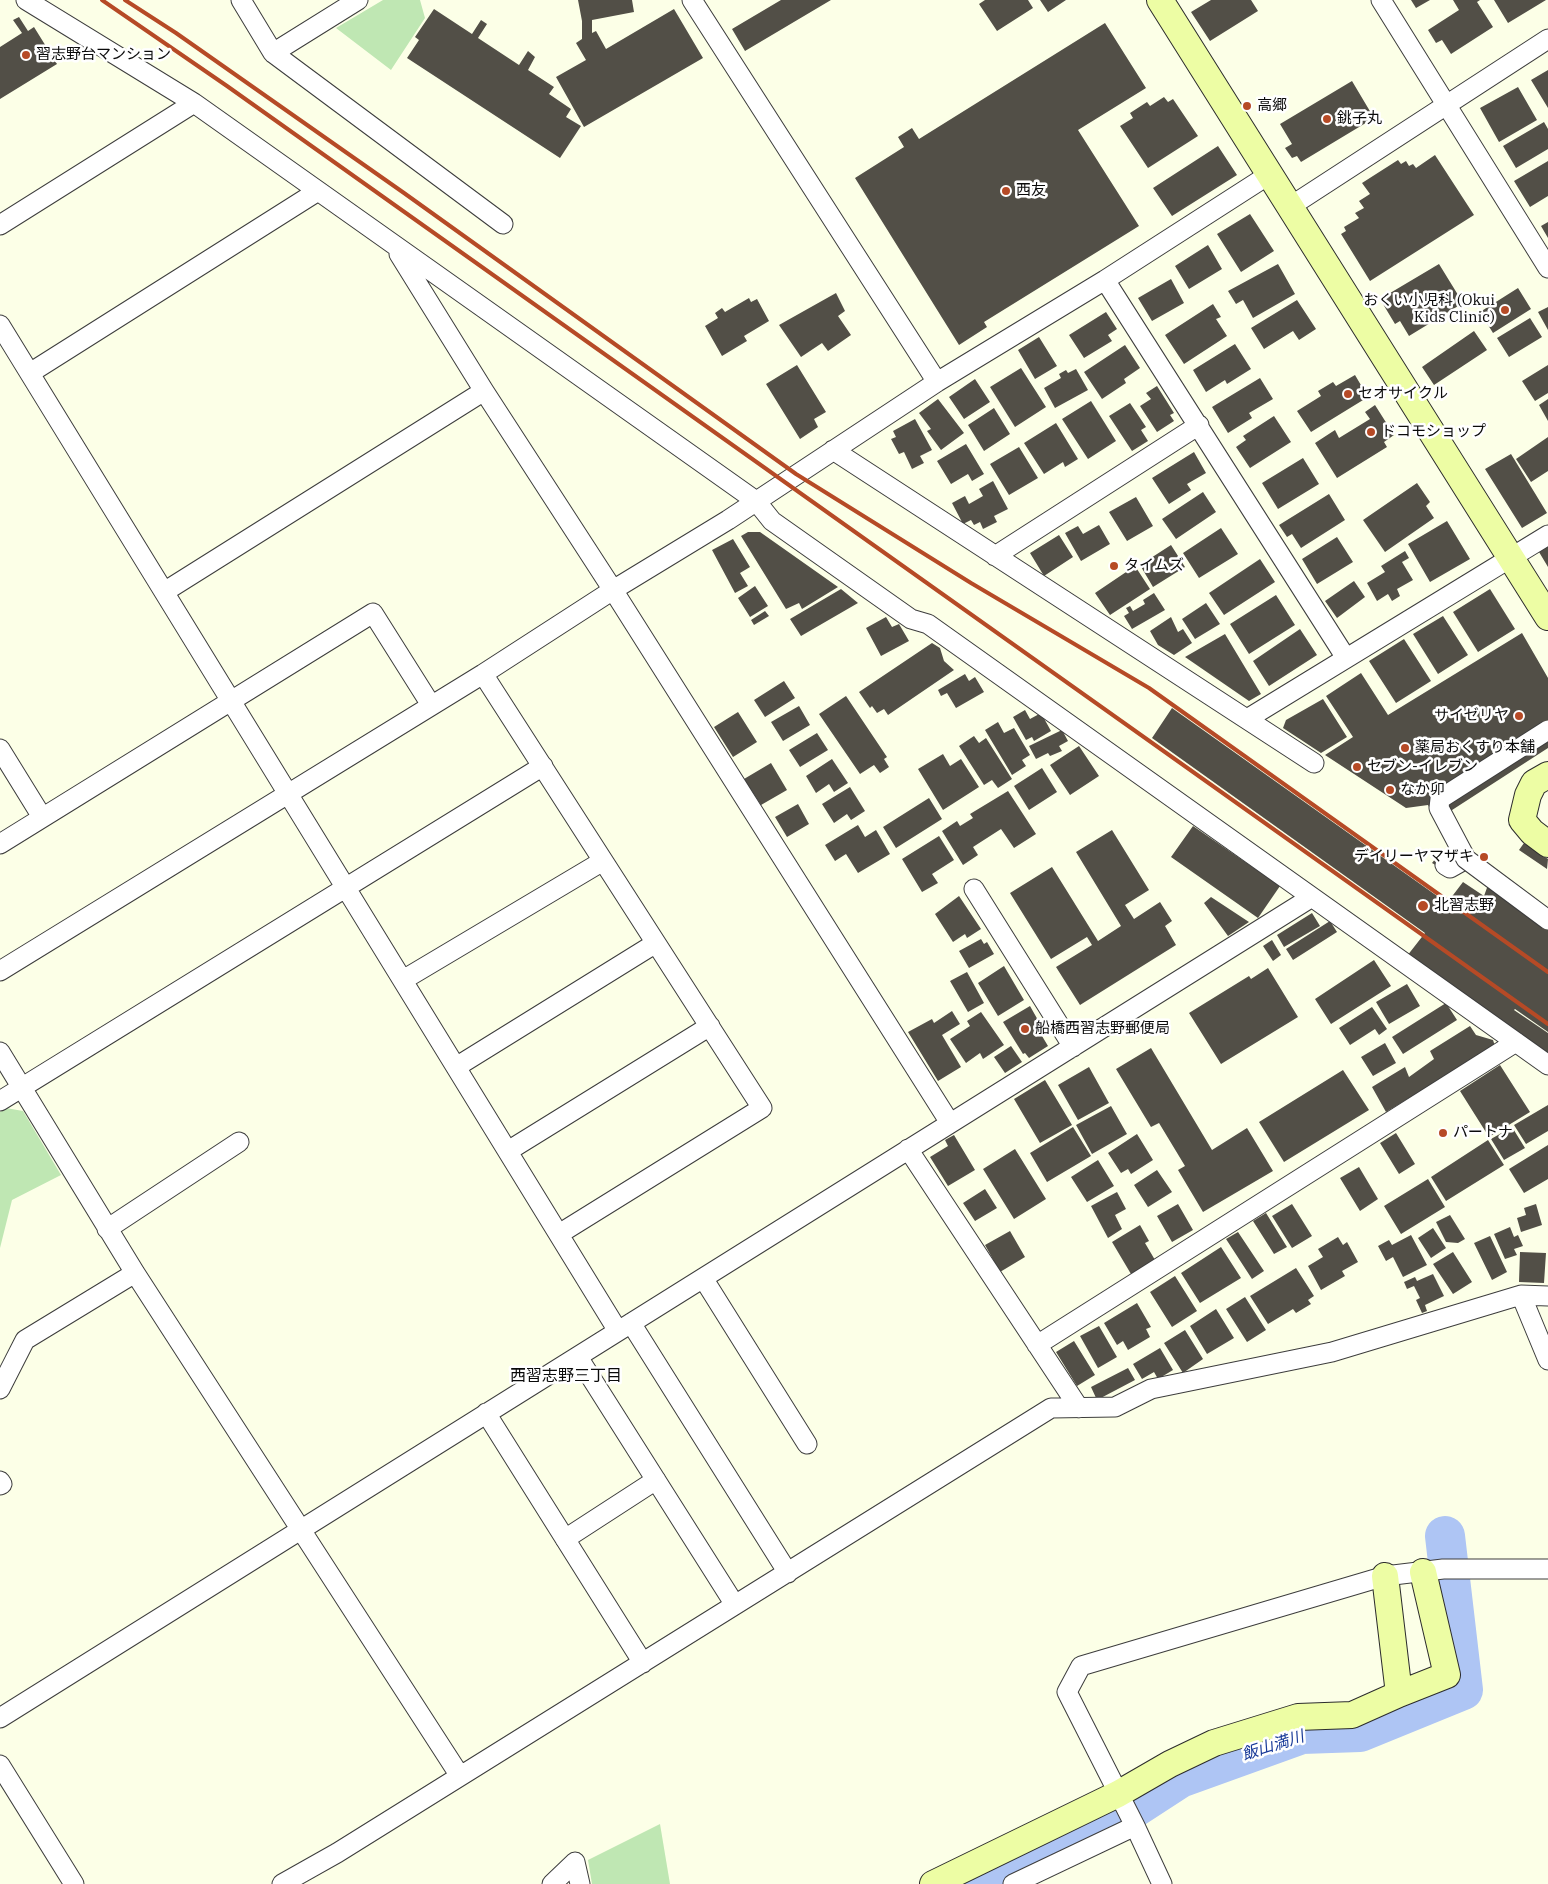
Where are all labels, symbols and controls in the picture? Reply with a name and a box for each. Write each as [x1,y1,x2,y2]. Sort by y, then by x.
place label: 習志野台マンション [36,46,171,64]
marker: 習志野台マンション [20,49,32,61]
place label: 高郷 [1257,97,1287,115]
marker: 高郷 [1241,100,1253,112]
place label: 銚子丸 [1337,110,1382,128]
marker: 銚子丸 [1321,113,1333,125]
place label: 西友 [1016,182,1046,200]
marker: 西友 [1000,185,1012,197]
place label: おくい小児科 (Okui Kids Clinic) [1363,292,1495,327]
marker: おくい小児科 (Okui Kids Clinic) [1499,304,1511,316]
place label: セオサイクル [1358,385,1448,403]
marker: セオサイクル [1342,388,1354,400]
place label: ドコモショップ [1381,423,1486,441]
marker: ドコモショップ [1365,426,1377,438]
place label: タイムズ [1124,557,1184,575]
marker: タイムズ [1108,560,1120,572]
place label: サイゼリヤ [1434,707,1509,725]
marker: サイゼリヤ [1513,710,1525,722]
place label: 薬局おくすり本舗 [1415,739,1535,757]
marker: 薬局おくすり本舗 [1399,742,1411,754]
place label: セブン-イレブン [1367,758,1478,776]
marker: セブン-イレブン [1351,761,1363,773]
place label: なか卯 [1400,781,1445,799]
marker: なか卯 [1384,784,1396,796]
place label: デイリーヤマザキ [1354,848,1474,866]
marker: デイリーヤマザキ [1478,851,1490,863]
place label: 北習志野 [1434,897,1494,915]
marker: 北習志野 [1416,899,1430,913]
place label: 船橋西習志野郵便局 [1035,1020,1170,1038]
marker: 船橋西習志野郵便局 [1019,1023,1031,1035]
place label: パートナ [1453,1124,1513,1142]
marker: パートナ [1437,1127,1449,1139]
district label: 西習志野三丁目 [510,1366,622,1386]
water label: 飯山満川 [1240,1727,1306,1765]

